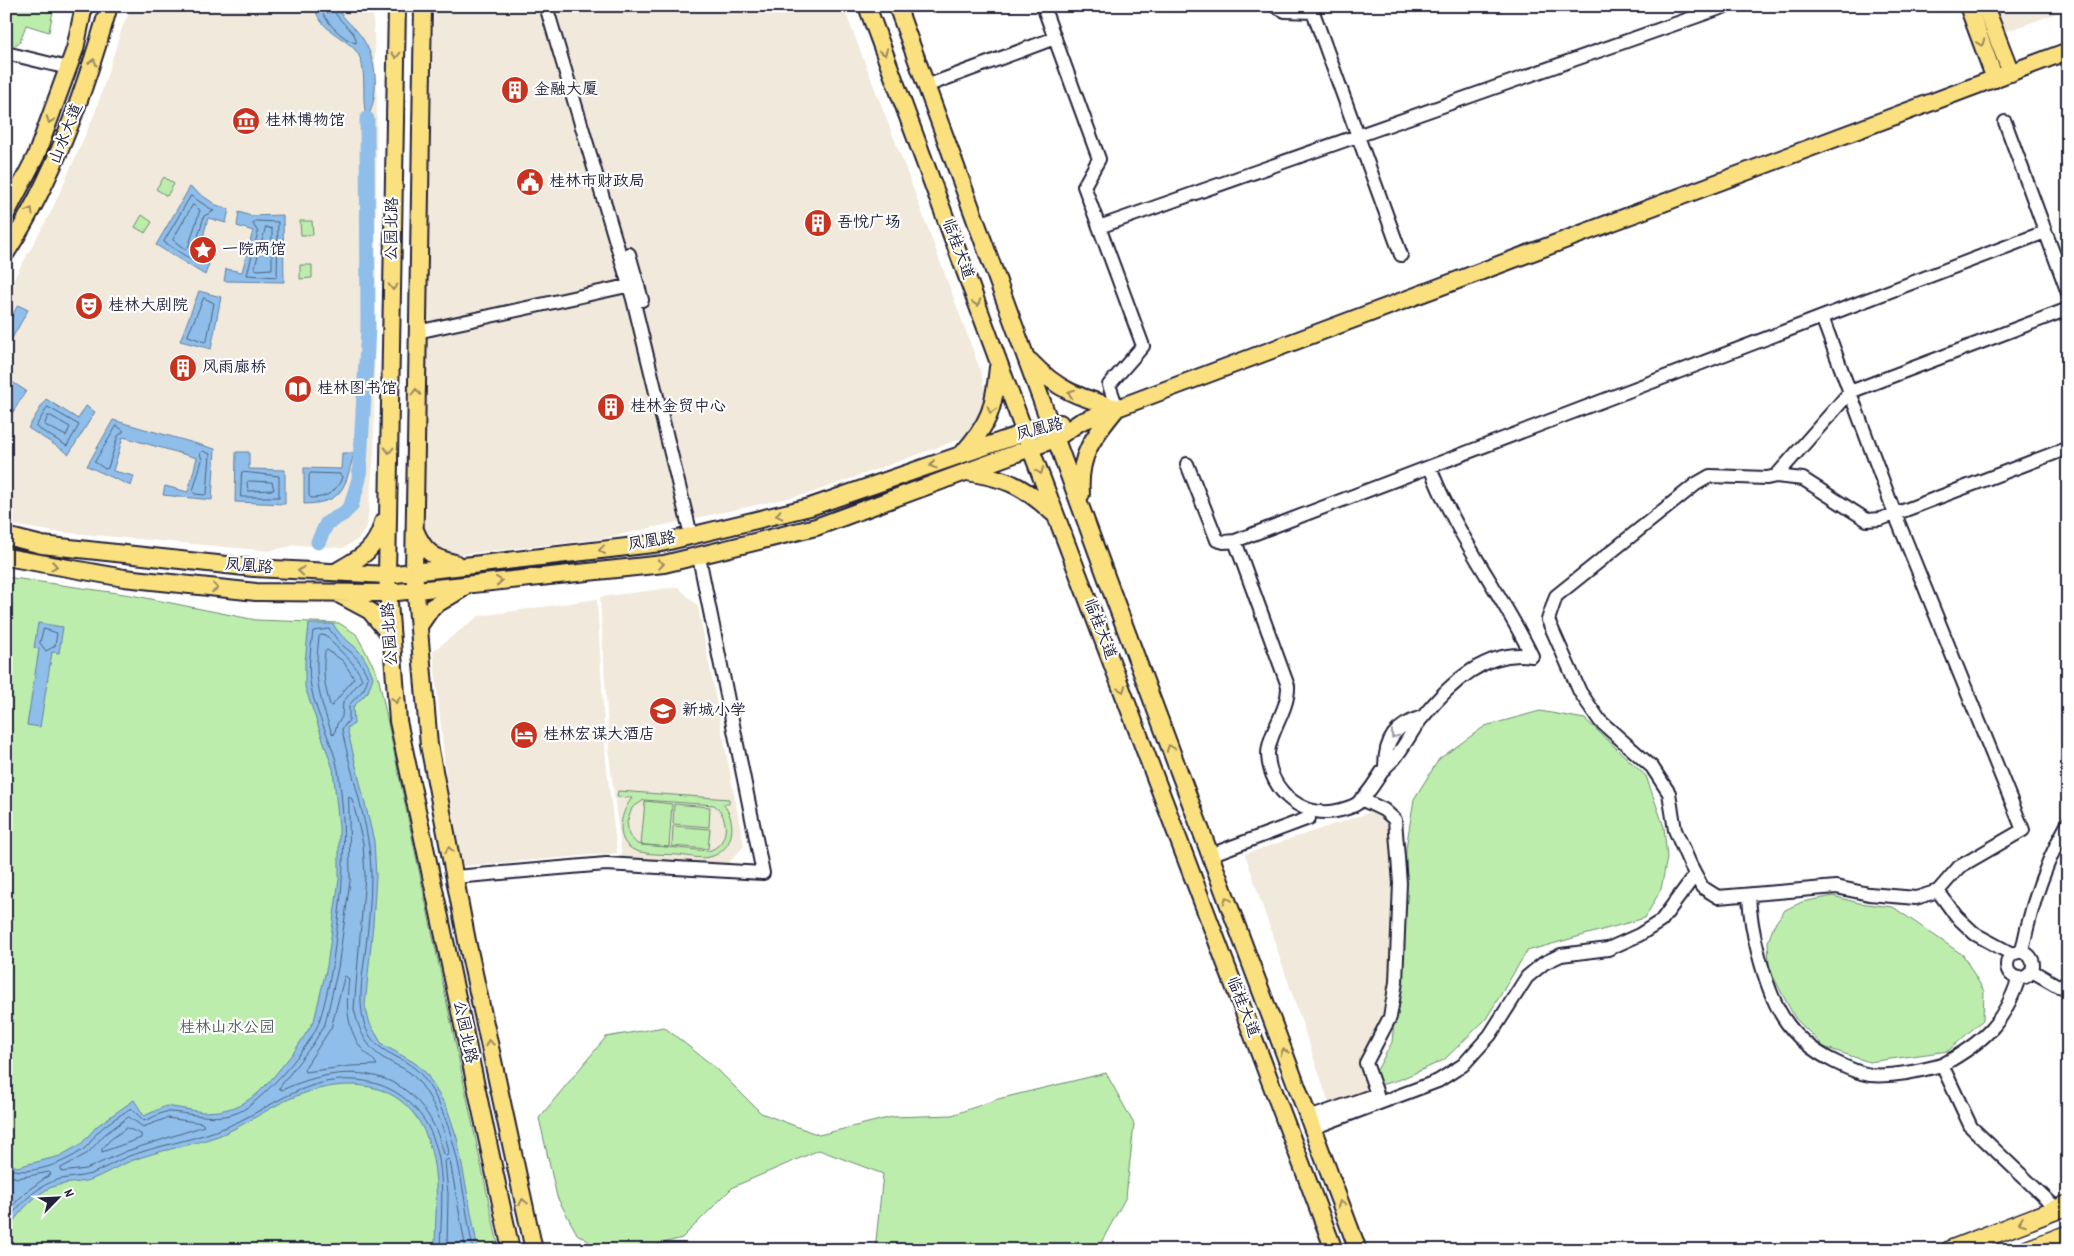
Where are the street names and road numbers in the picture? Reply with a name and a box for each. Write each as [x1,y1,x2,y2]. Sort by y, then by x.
street label: 山水大道 [44,100,90,168]
street label: 公园北路 [381,197,405,261]
street label: 临桂大道 [935,215,979,283]
street label: 凤凰路 [1014,413,1066,447]
street label: 凤凰路 [626,527,678,557]
street label: 凤凰路 [224,553,274,581]
street label: 临桂大道 [1077,595,1121,663]
street label: 公园北路 [377,601,405,667]
street label: 临桂大道 [1220,973,1264,1041]
street label: 公园北路 [446,998,482,1066]

